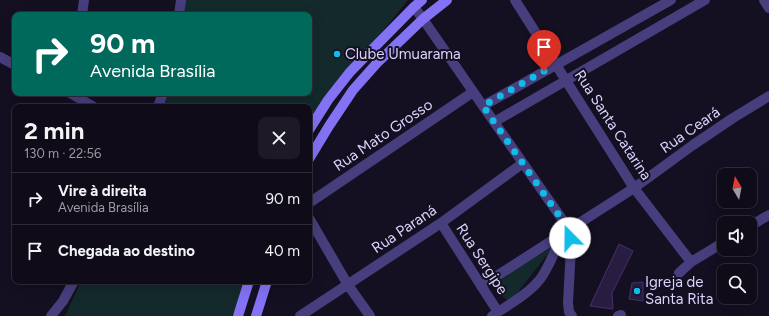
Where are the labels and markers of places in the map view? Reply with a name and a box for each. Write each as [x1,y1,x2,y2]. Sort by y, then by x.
pin [527,30,561,71]
place label: Clube Umuarama [345,45,461,63]
marker: Clube Umuarama [332,49,342,59]
place label: Igreja de Santa Rita [645,273,713,308]
marker: Igreja de Santa Rita [632,286,642,296]

